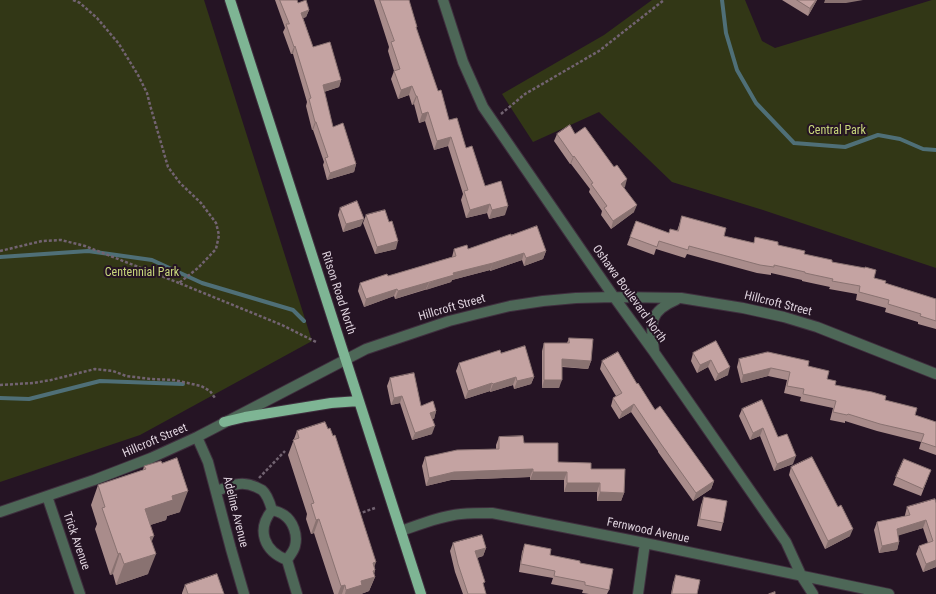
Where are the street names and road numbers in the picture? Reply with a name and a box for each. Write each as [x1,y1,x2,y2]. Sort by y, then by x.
street label: Oshawa Boulevard North [589,242,669,346]
street label: Ritson Road North [318,250,358,336]
street label: Hillcroft Street [743,289,813,319]
street label: Hillcroft Street [417,292,487,324]
street label: Hillcroft Street [120,421,190,461]
street label: Adeline Avenue [219,475,251,549]
street label: Trick Avenue [59,510,93,572]
street label: Fernwood Avenue [605,515,691,547]

